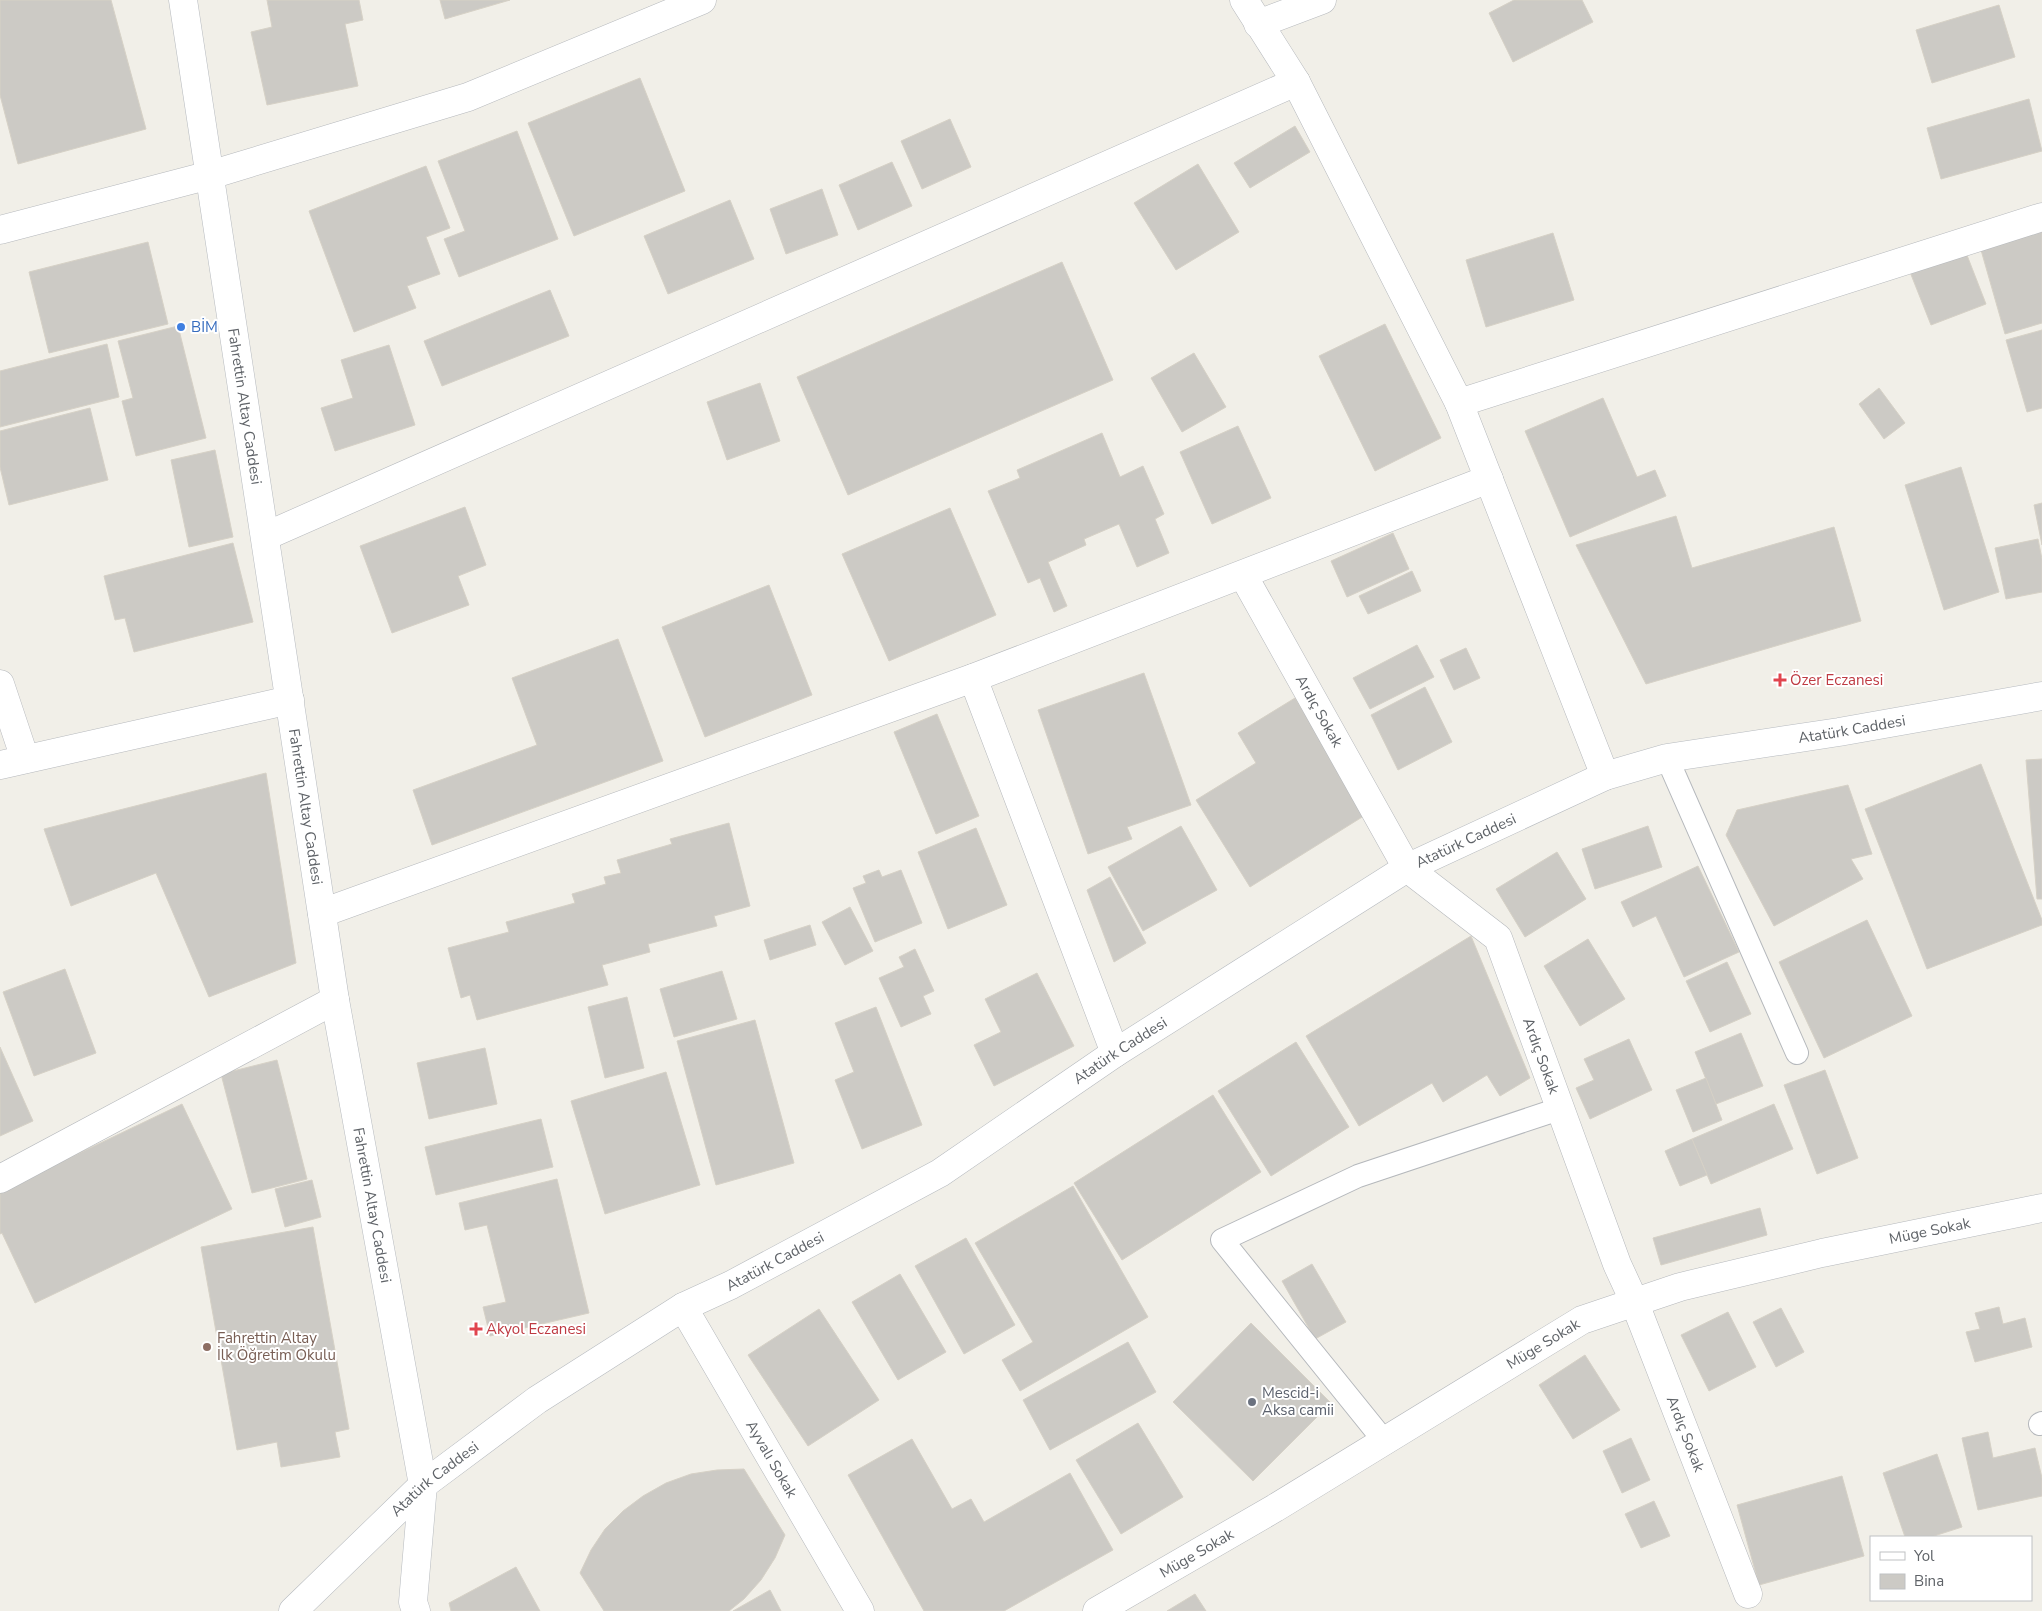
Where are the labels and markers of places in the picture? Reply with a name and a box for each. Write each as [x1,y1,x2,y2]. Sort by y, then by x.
place label: BİM [191,317,218,337]
marker: BİM [175,321,187,333]
place label: Özer Eczanesi [1790,670,1883,690]
marker: Özer Eczanesi [1774,674,1786,686]
place label: Akyol Eczanesi [486,1319,586,1339]
marker: Akyol Eczanesi [470,1323,482,1335]
place label: Fahrettin Altay İlk Öğretim Okulu [217,1328,336,1365]
marker: Fahrettin Altay İlk Öğretim Okulu [201,1341,213,1353]
place label: Mescid-i Aksa camii [1262,1383,1334,1420]
marker: Mescid-i Aksa camii [1246,1396,1258,1408]

